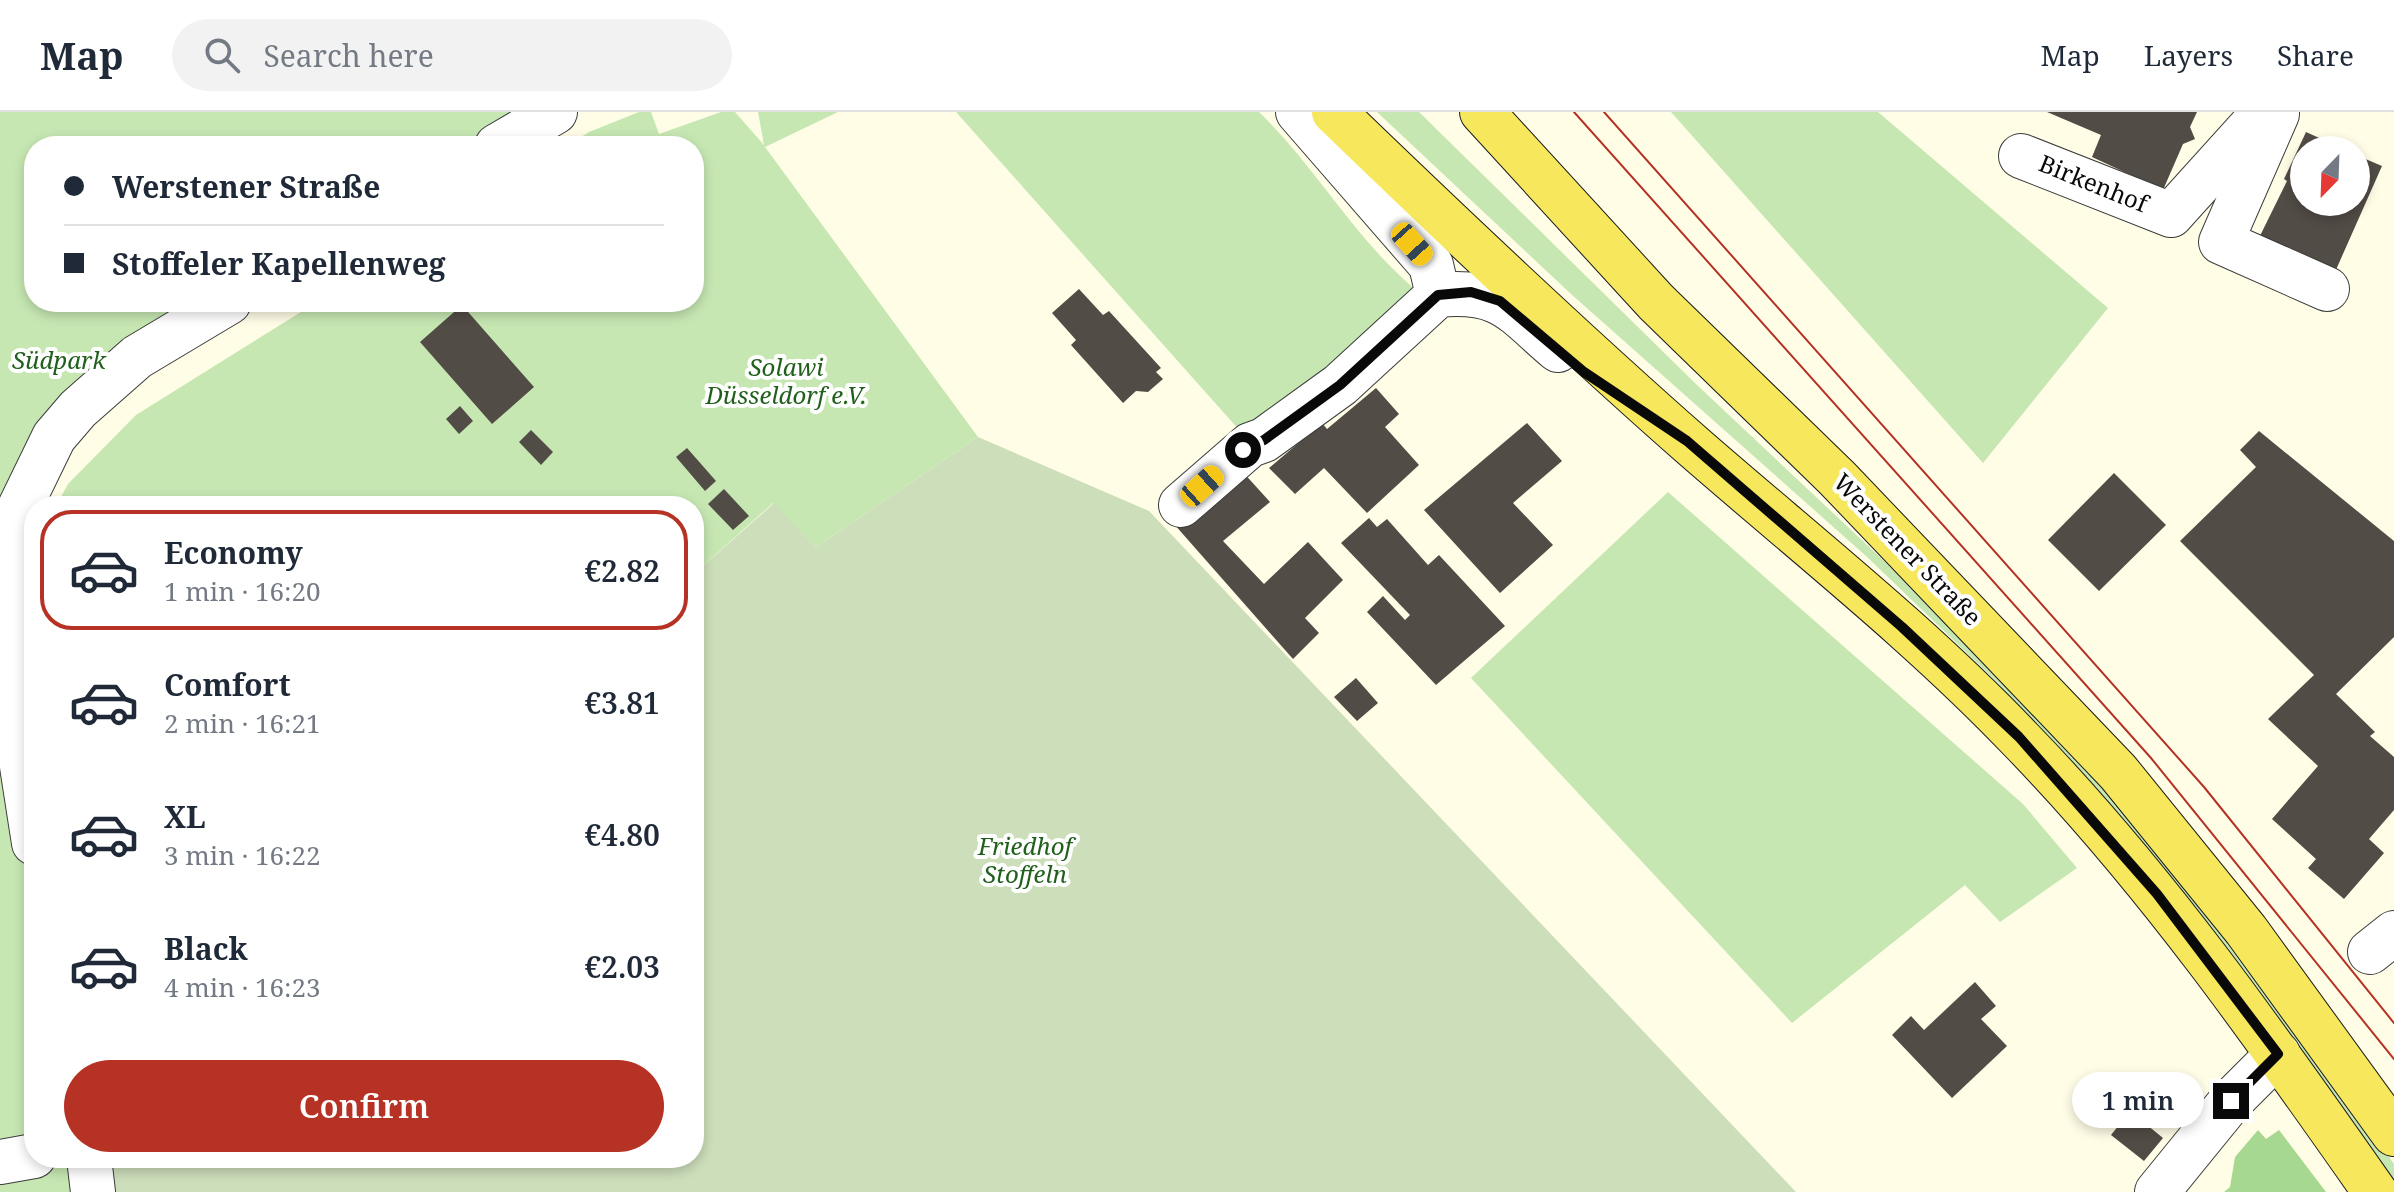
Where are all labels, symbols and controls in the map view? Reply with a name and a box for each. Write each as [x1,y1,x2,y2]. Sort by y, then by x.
search box [172,19,732,91]
text: Map [40,29,124,81]
icon: search [200,33,244,77]
text: Search here [264,35,434,76]
text: Map [2041,36,2100,74]
text: Layers [2144,36,2233,74]
text: Share [2277,36,2354,74]
north arrow [2290,136,2370,216]
map controls [2290,136,2370,216]
street label: Birkenhof [2034,146,2155,220]
text: Werstener Straße [112,166,380,207]
car [1387,218,1437,270]
text: Stoffeler Kapellenweg [112,243,446,284]
park label: Südpark [12,343,107,376]
park label: Solawi Düsseldorf e.V. [704,350,867,411]
route start [1225,432,1261,468]
car [1176,461,1228,511]
street label: Werstener Straße [1827,466,1989,632]
text: Economy [164,532,303,573]
icon: car [68,534,140,606]
text: €2.82 [584,550,660,591]
text: 1 min · 16:20 [164,573,321,609]
text: Comfort [164,664,291,705]
icon: car [68,666,140,738]
text: €3.81 [584,682,660,723]
text: 2 min · 16:21 [164,705,321,741]
text: XL [164,796,206,837]
icon: car [68,798,140,870]
text: €4.80 [584,814,660,855]
park label: Friedhof Stoffeln [977,829,1076,890]
text: 3 min · 16:22 [164,837,321,873]
text: Black [164,928,248,969]
icon: car [68,930,140,1002]
text: €2.03 [584,946,660,987]
text: 4 min · 16:23 [164,969,321,1005]
button: Confirm [64,1060,664,1152]
callout: 1 min [2071,1073,2203,1129]
text: 1 min [2102,1082,2174,1118]
route end [2213,1083,2249,1119]

